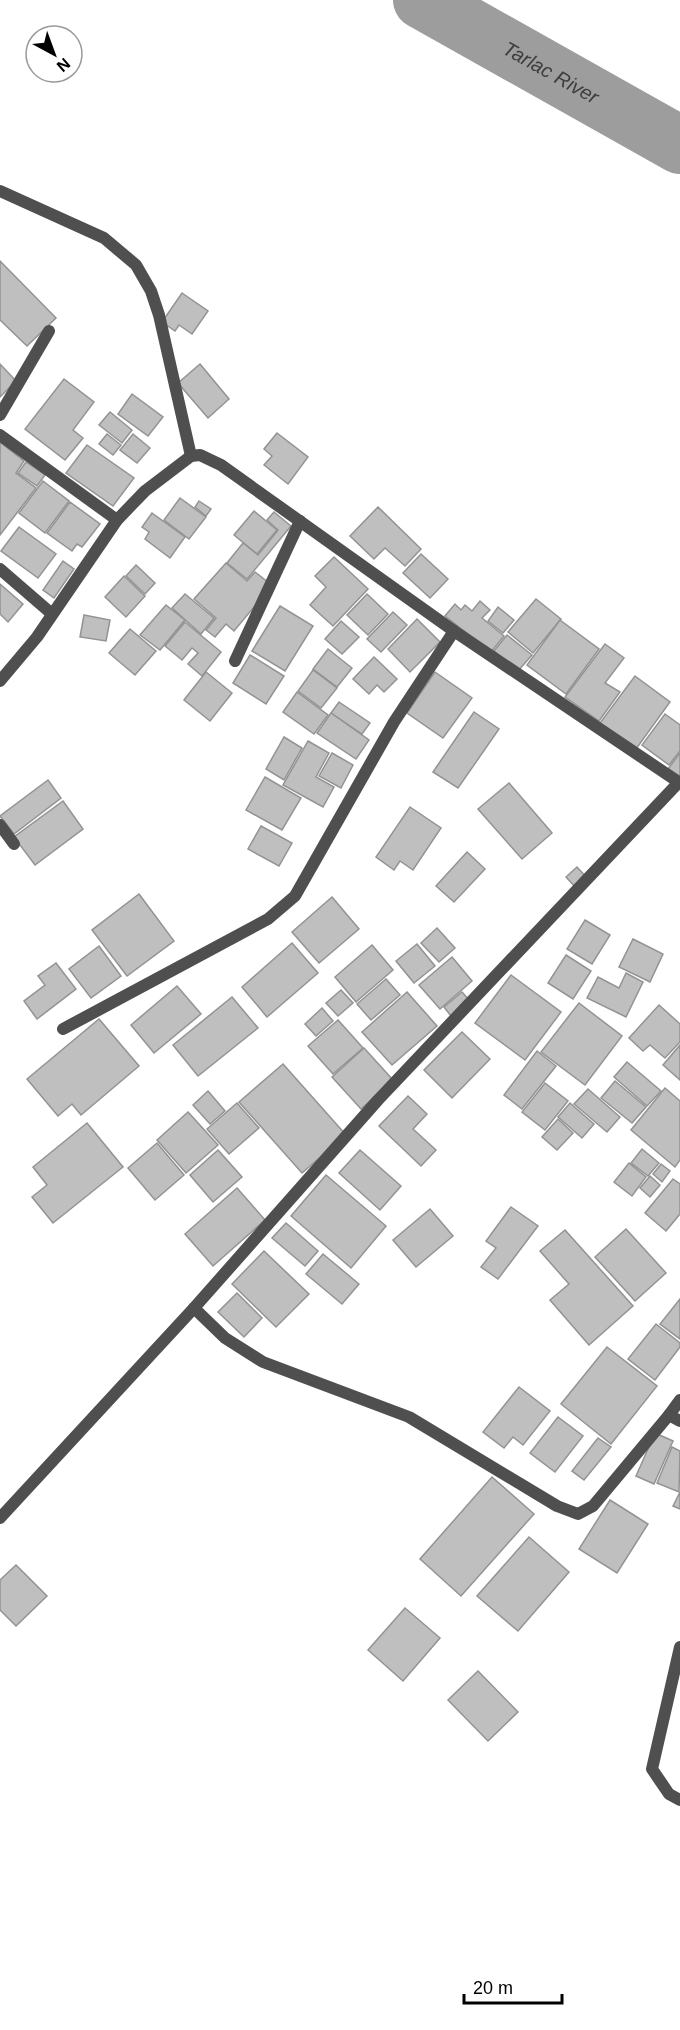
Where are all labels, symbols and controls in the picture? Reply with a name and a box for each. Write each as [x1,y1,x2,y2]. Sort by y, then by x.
north arrow [24,24,84,84]
water label: Tarlac River [499,37,604,109]
text: N [54,55,73,75]
scale bar [464,1967,562,2005]
text: 20 m [473,1978,513,1998]

